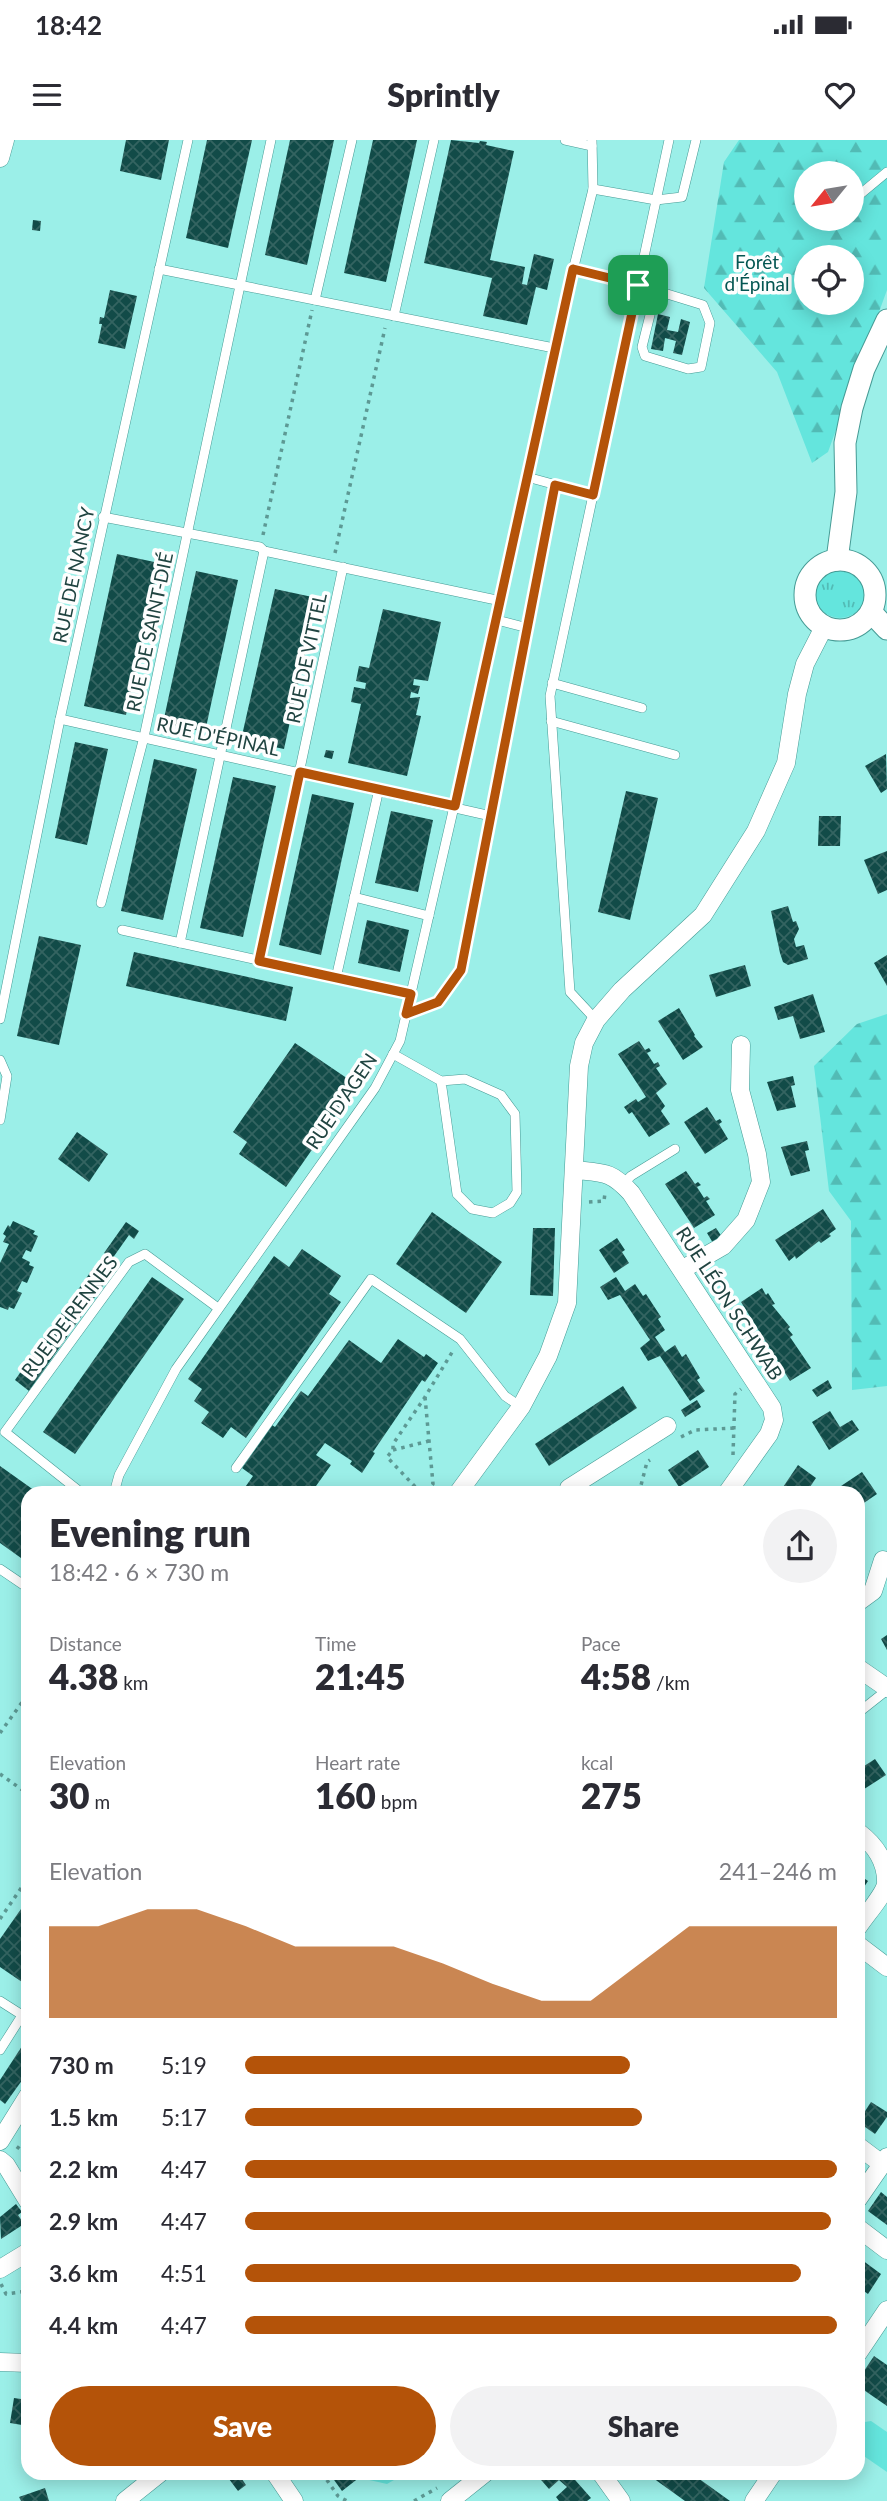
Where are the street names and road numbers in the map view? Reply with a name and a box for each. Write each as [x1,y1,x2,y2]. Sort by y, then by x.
street label: RUE DE NANCY [47,505,99,645]
street label: RUE DE SAINT-DIÉ [121,550,177,714]
street label: RUE DE VITTEL [281,591,331,725]
street label: RUE D'ÉPINAL [155,712,282,760]
street label: RUE D'AGEN [300,1049,382,1153]
street label: RUE LÉON SCHWAB [672,1222,788,1384]
street label: RUE DE RENNES [16,1251,122,1381]

